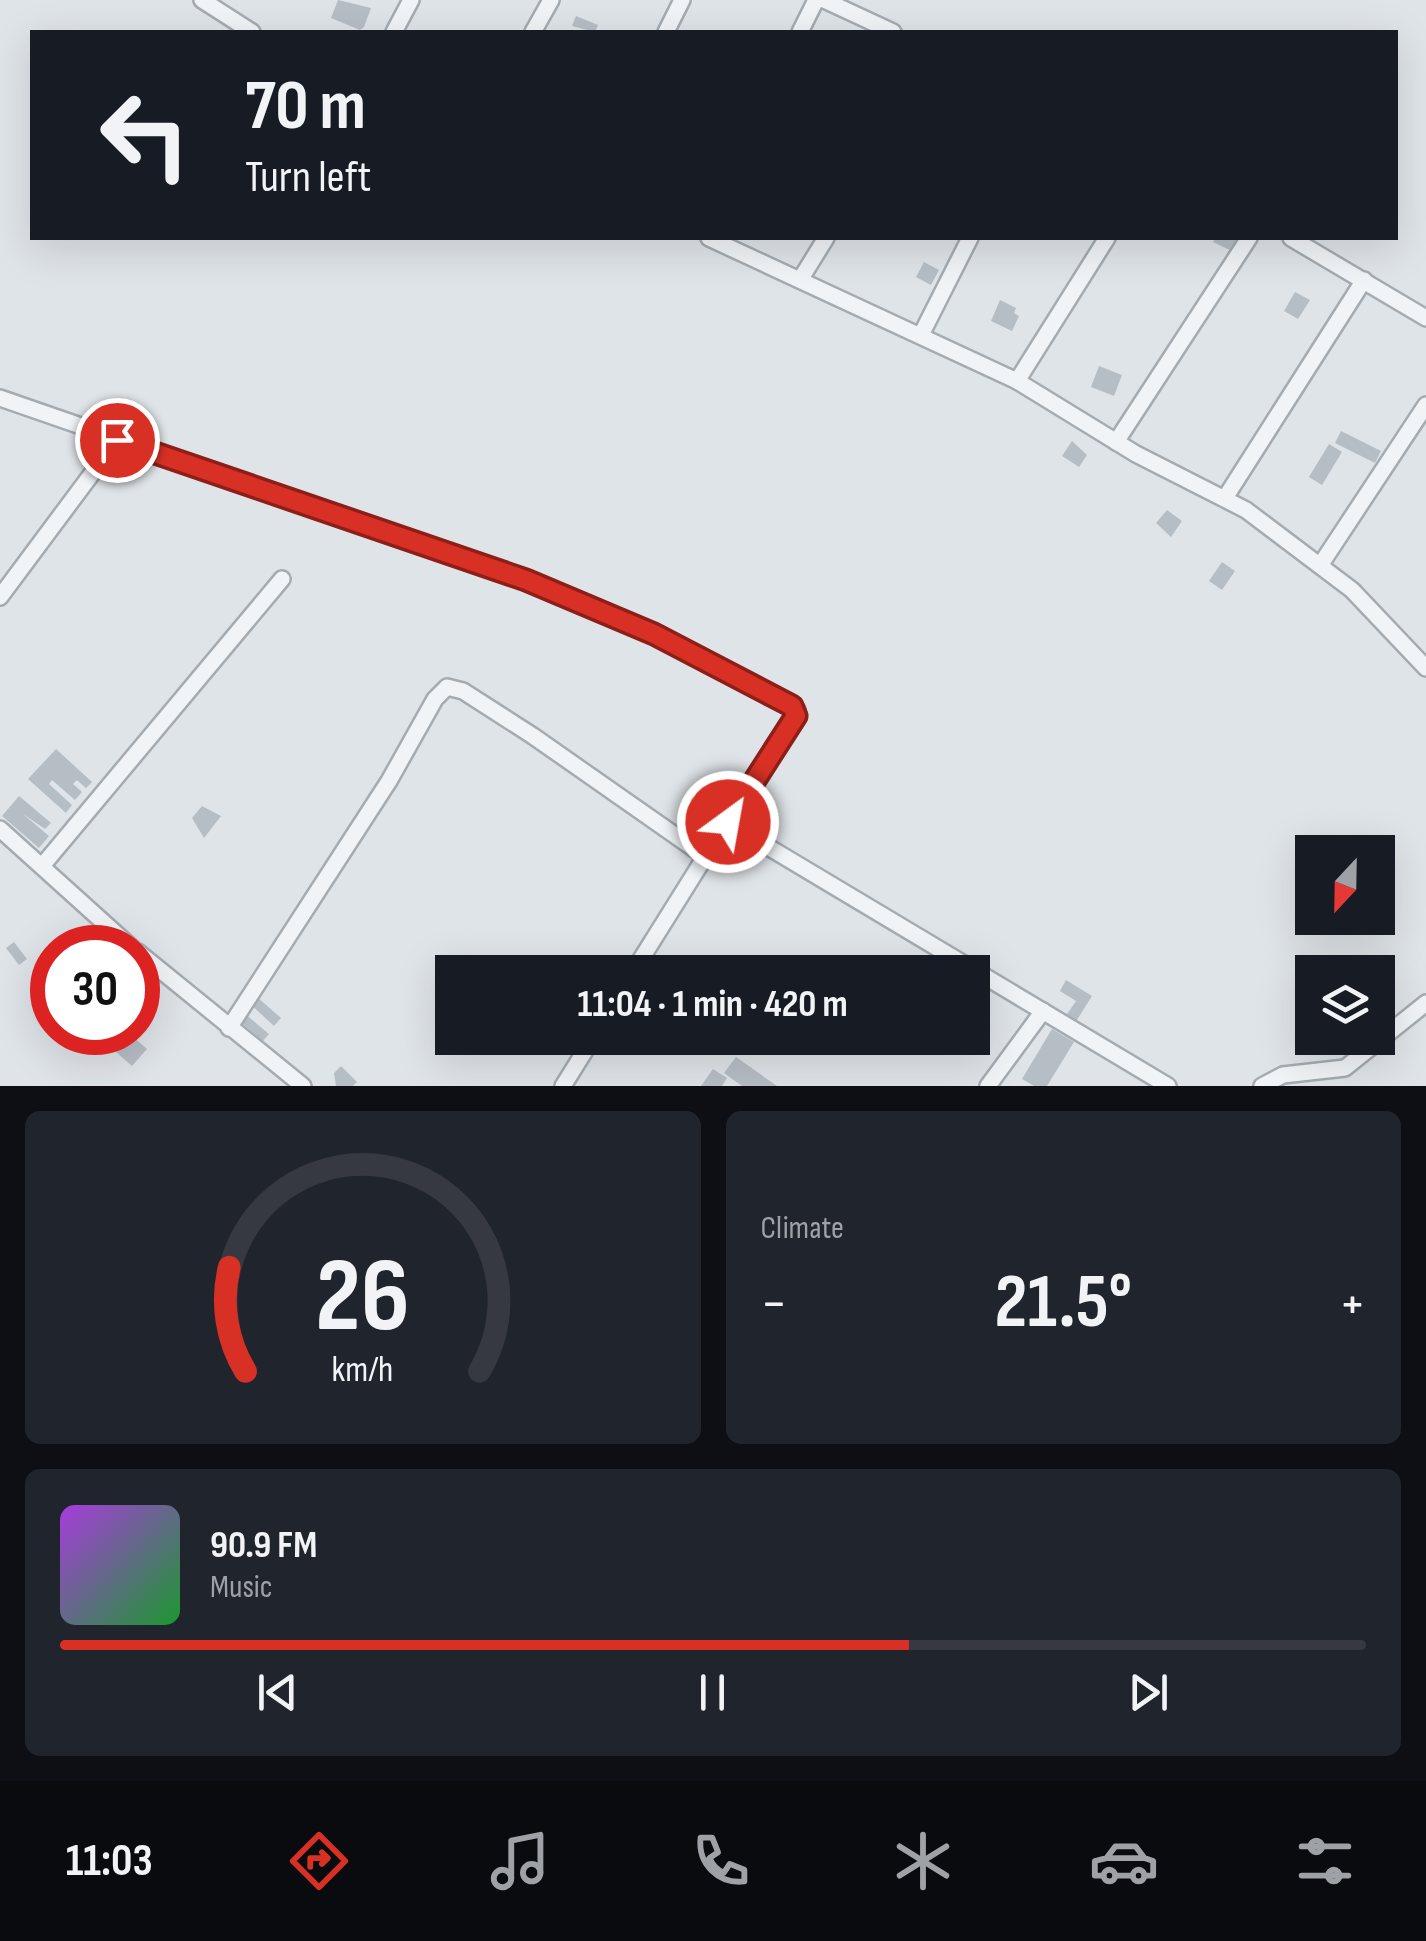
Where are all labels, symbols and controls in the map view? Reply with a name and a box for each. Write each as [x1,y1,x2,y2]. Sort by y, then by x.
text: 70 m [245,65,366,149]
icon: left [80,70,210,200]
text: Turn left [245,150,371,205]
pin [75,398,160,483]
icon: arrive [90,413,145,468]
position arrow [676,770,780,874]
north arrow [1295,835,1395,935]
map controls [1295,835,1395,1055]
speed limit sign: 30 [30,925,160,1055]
button: layers [1295,955,1395,1055]
text: 11:04 · 1 min · 420 m [577,982,848,1027]
text: Climate [761,1209,844,1248]
text: 26 [315,1235,410,1360]
text: 21.5° [994,1258,1132,1349]
text: − [761,1271,787,1338]
text: + [1339,1271,1366,1338]
text: km/h [332,1349,394,1392]
text: 90.9 FM [210,1523,317,1568]
text: Music [210,1568,273,1607]
icon: previous [250,1665,305,1720]
icon: pause [685,1665,740,1720]
icon: next [1121,1665,1176,1720]
icon: directions [284,1826,354,1896]
icon: music [485,1826,555,1896]
icon: phone [686,1826,756,1896]
icon: climate [888,1826,958,1896]
icon: car [1089,1826,1159,1896]
icon: filters [1290,1826,1360,1896]
text: 11:03 [66,1834,153,1889]

